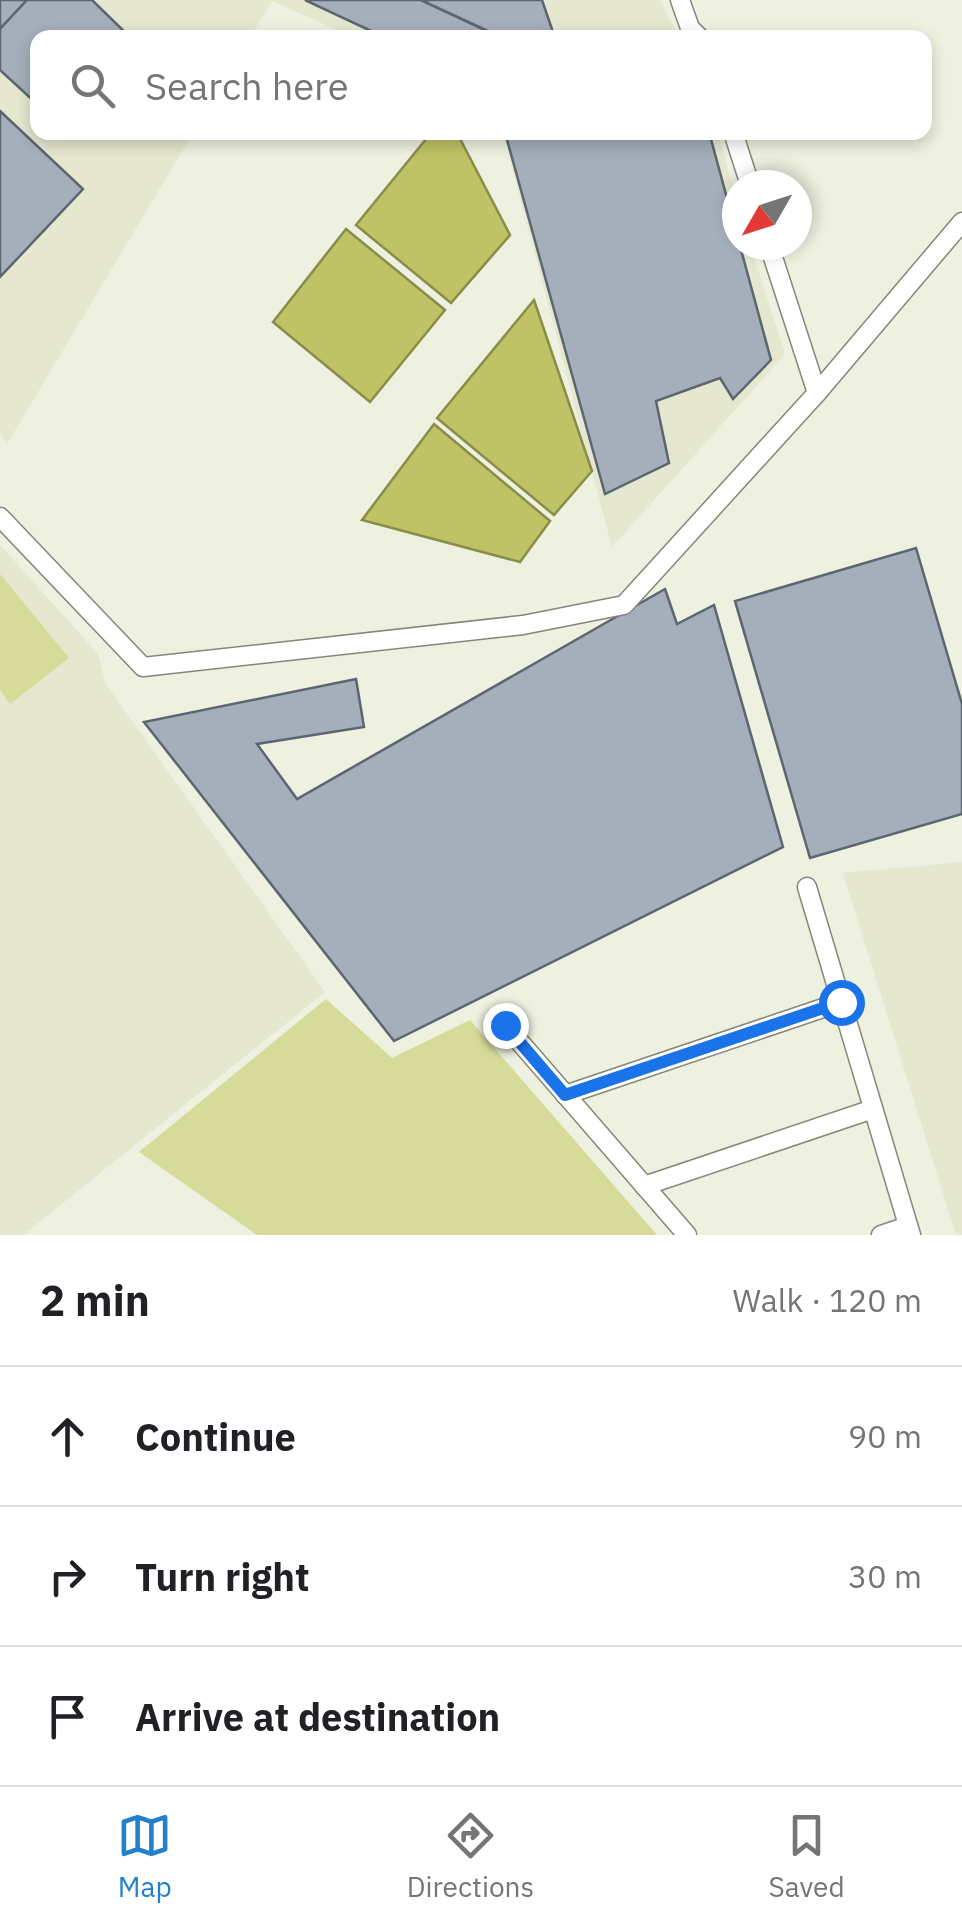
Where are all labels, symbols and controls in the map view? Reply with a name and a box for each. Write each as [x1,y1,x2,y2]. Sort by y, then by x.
search box [30,30,932,140]
icon: search [65,58,120,113]
text: Search here [145,61,349,110]
north arrow [722,170,812,260]
route start [819,980,865,1026]
route end [483,1003,529,1049]
text: 2 min [40,1273,150,1328]
text: Walk · 120 m [733,1279,922,1321]
icon: ahead [40,1409,95,1464]
text: Continue [135,1412,296,1461]
text: 90 m [848,1415,922,1457]
icon: right [40,1549,95,1604]
text: Turn right [135,1552,310,1601]
text: 30 m [848,1555,922,1597]
icon: arrive [40,1689,95,1744]
text: Arrive at destination [135,1692,500,1741]
tab: Map [117,1808,172,1905]
tab: Directions [407,1808,534,1905]
tab: Saved [769,1808,845,1905]

